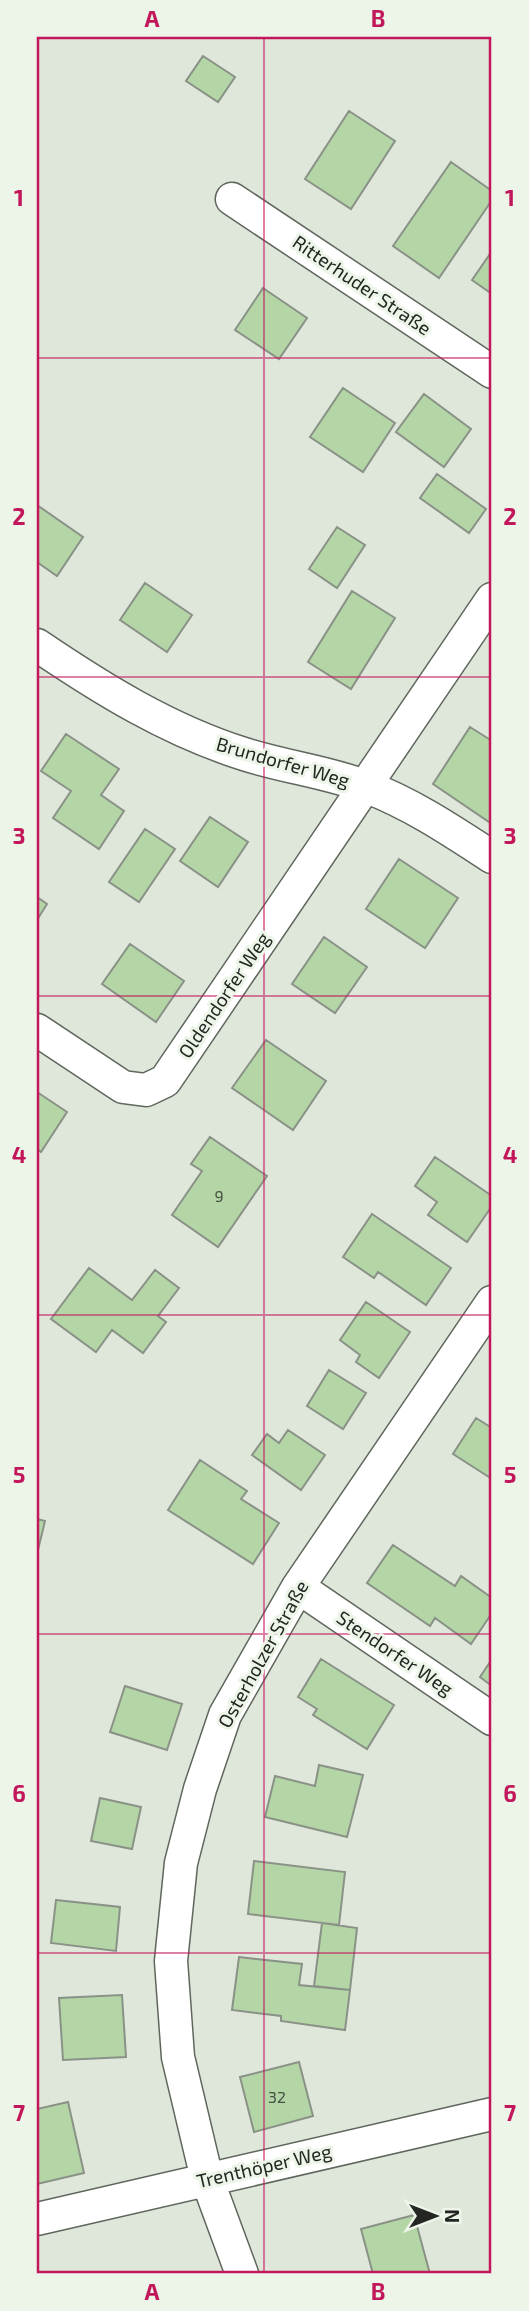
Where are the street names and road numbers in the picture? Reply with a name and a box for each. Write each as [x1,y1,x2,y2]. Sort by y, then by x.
street label: Ritterhuder Straße [289,230,436,339]
street label: Brundorfer Weg [214,732,353,792]
street label: Oldendorfer Weg [173,927,274,1062]
street label: Osterholzer Straße [212,1576,313,1732]
street label: Stendorfer Weg [333,1605,458,1700]
street label: Trenthöper Weg [194,2139,334,2192]

